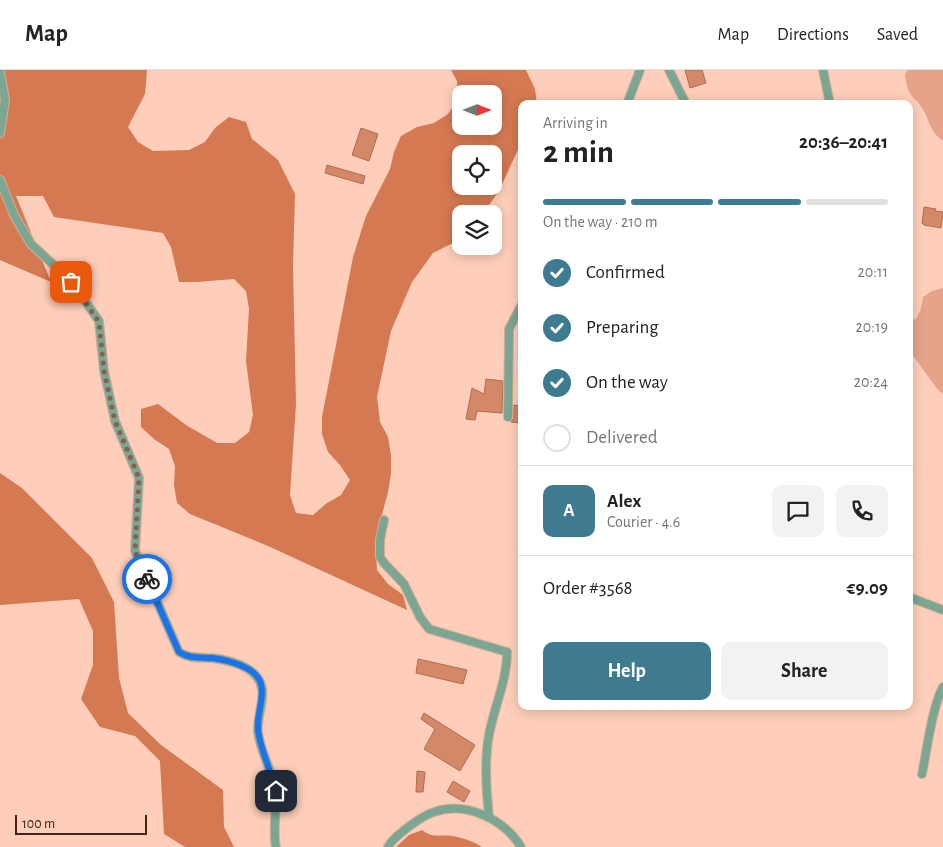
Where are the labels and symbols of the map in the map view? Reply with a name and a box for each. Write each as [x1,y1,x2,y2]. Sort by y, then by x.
north arrow [452,85,502,135]
pin [50,261,92,303]
courier [122,554,172,604]
pin [255,770,297,812]
scale bar [15,812,148,835]

